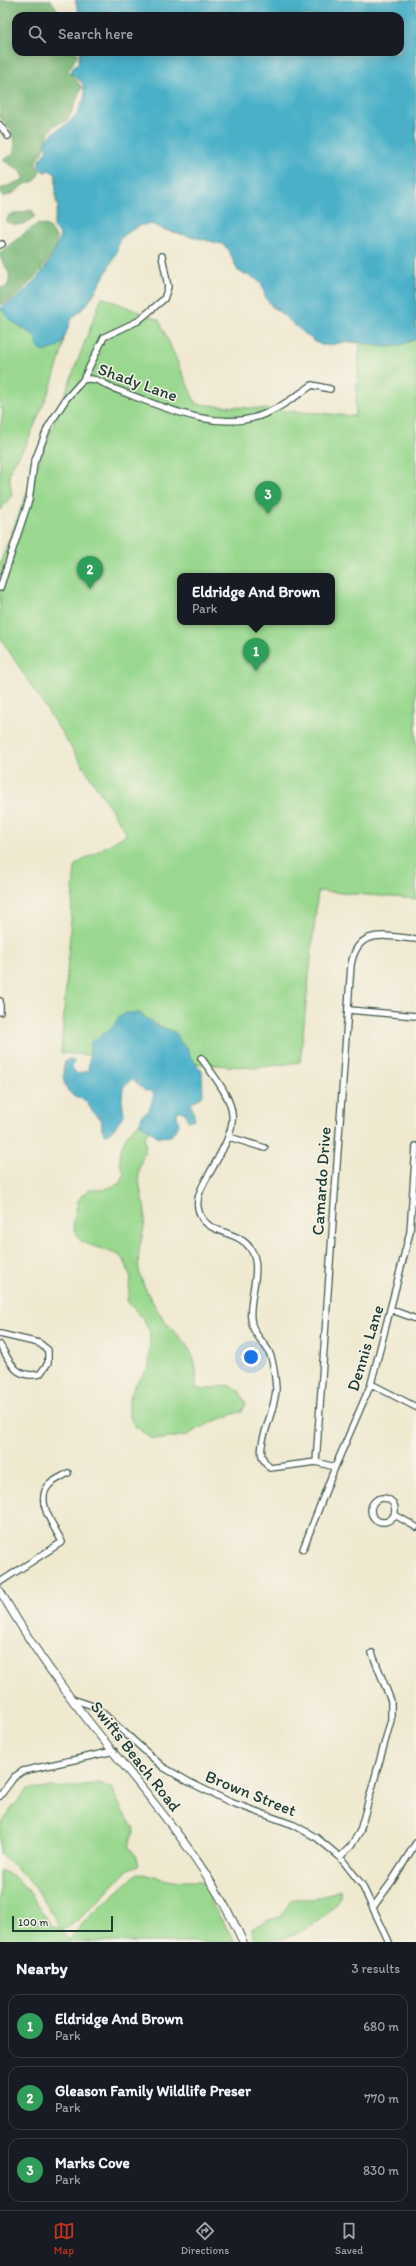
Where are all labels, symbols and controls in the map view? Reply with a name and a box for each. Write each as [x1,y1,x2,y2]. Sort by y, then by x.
search box [12,12,404,56]
icon: search [26,23,48,45]
text: Search here [58,25,133,43]
street label: Shady Lane [95,358,181,406]
pin: 3 [255,481,281,514]
pin: 2 [77,556,103,589]
popup [177,573,335,625]
text: Eldridge And Brown [192,583,320,601]
text: Park [192,601,217,616]
pin: 1 [243,638,269,671]
street label: Camardo Drive [307,1126,335,1236]
street label: Dennis Lane [342,1303,388,1393]
your location [241,1347,261,1367]
street label: Swifts Beach Road [87,1697,185,1815]
street label: Brown Street [203,1766,299,1820]
scale bar [12,1914,113,1933]
text: 100 m [18,1916,48,1929]
text: Nearby [16,1958,68,1978]
text: 3 results [351,1961,400,1976]
text: Eldridge And Brown [55,2010,183,2028]
text: 1 [27,2019,33,2034]
text: 680 m [363,2019,399,2034]
text: Park [55,2028,81,2043]
text: Gleason Family Wildlife Preser [55,2082,251,2100]
text: 2 [27,2091,33,2106]
text: 770 m [364,2091,399,2106]
text: Park [55,2100,81,2115]
text: Marks Cove [55,2154,130,2172]
text: 3 [26,2163,34,2178]
text: 830 m [363,2163,399,2178]
text: Park [55,2172,81,2187]
tab: Map [53,2220,75,2257]
tab: Directions [181,2220,229,2257]
tab: Saved [335,2220,363,2257]

